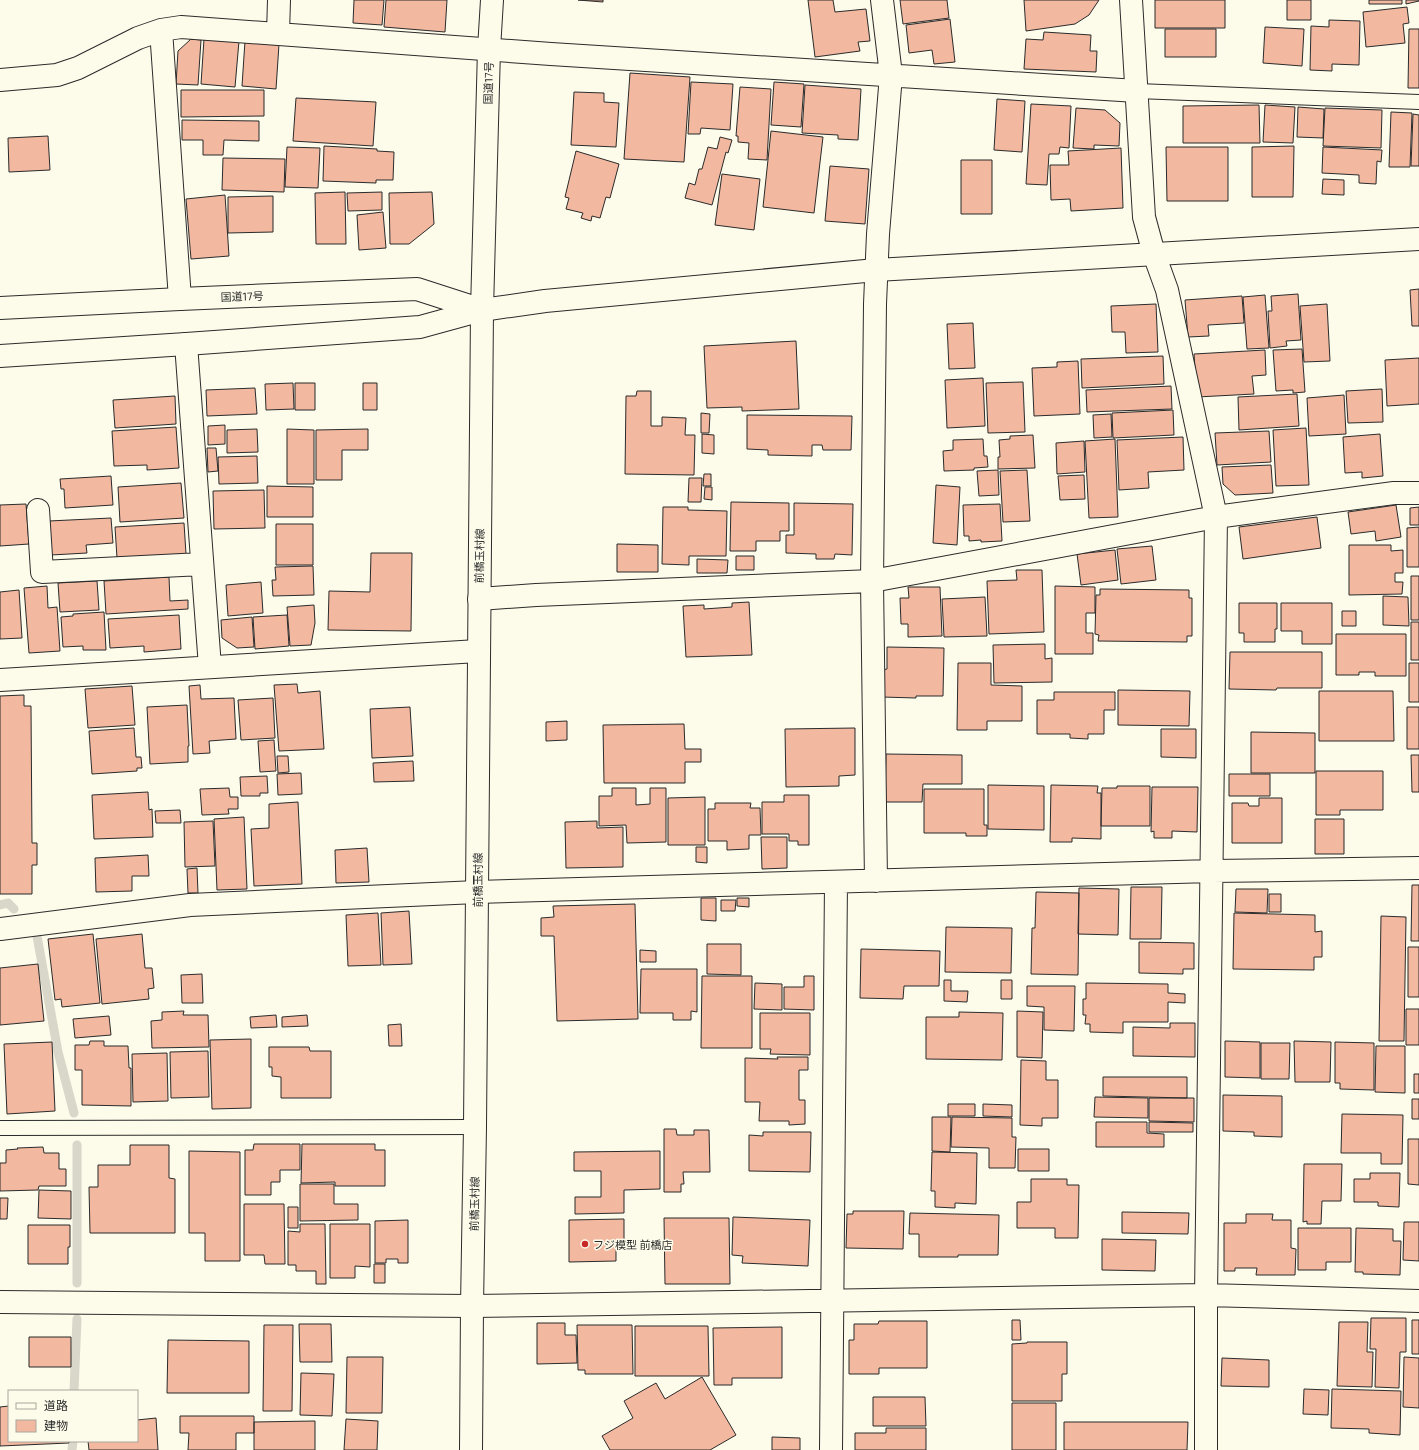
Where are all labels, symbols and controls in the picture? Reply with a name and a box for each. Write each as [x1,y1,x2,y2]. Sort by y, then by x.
street label: 国道17号 [481,61,495,105]
street label: 国道17号 [220,289,264,303]
street label: 前橋玉村線 [472,528,486,584]
street label: 前橋玉村線 [471,853,484,908]
street label: 前橋玉村線 [467,1176,481,1232]
place label: フジ模型 前橋店 [593,1238,672,1251]
marker: フジ模型 前橋店 [580,1239,590,1249]
legend [8,1390,138,1442]
text: 道路 [44,1398,68,1412]
text: 建物 [44,1418,68,1432]

